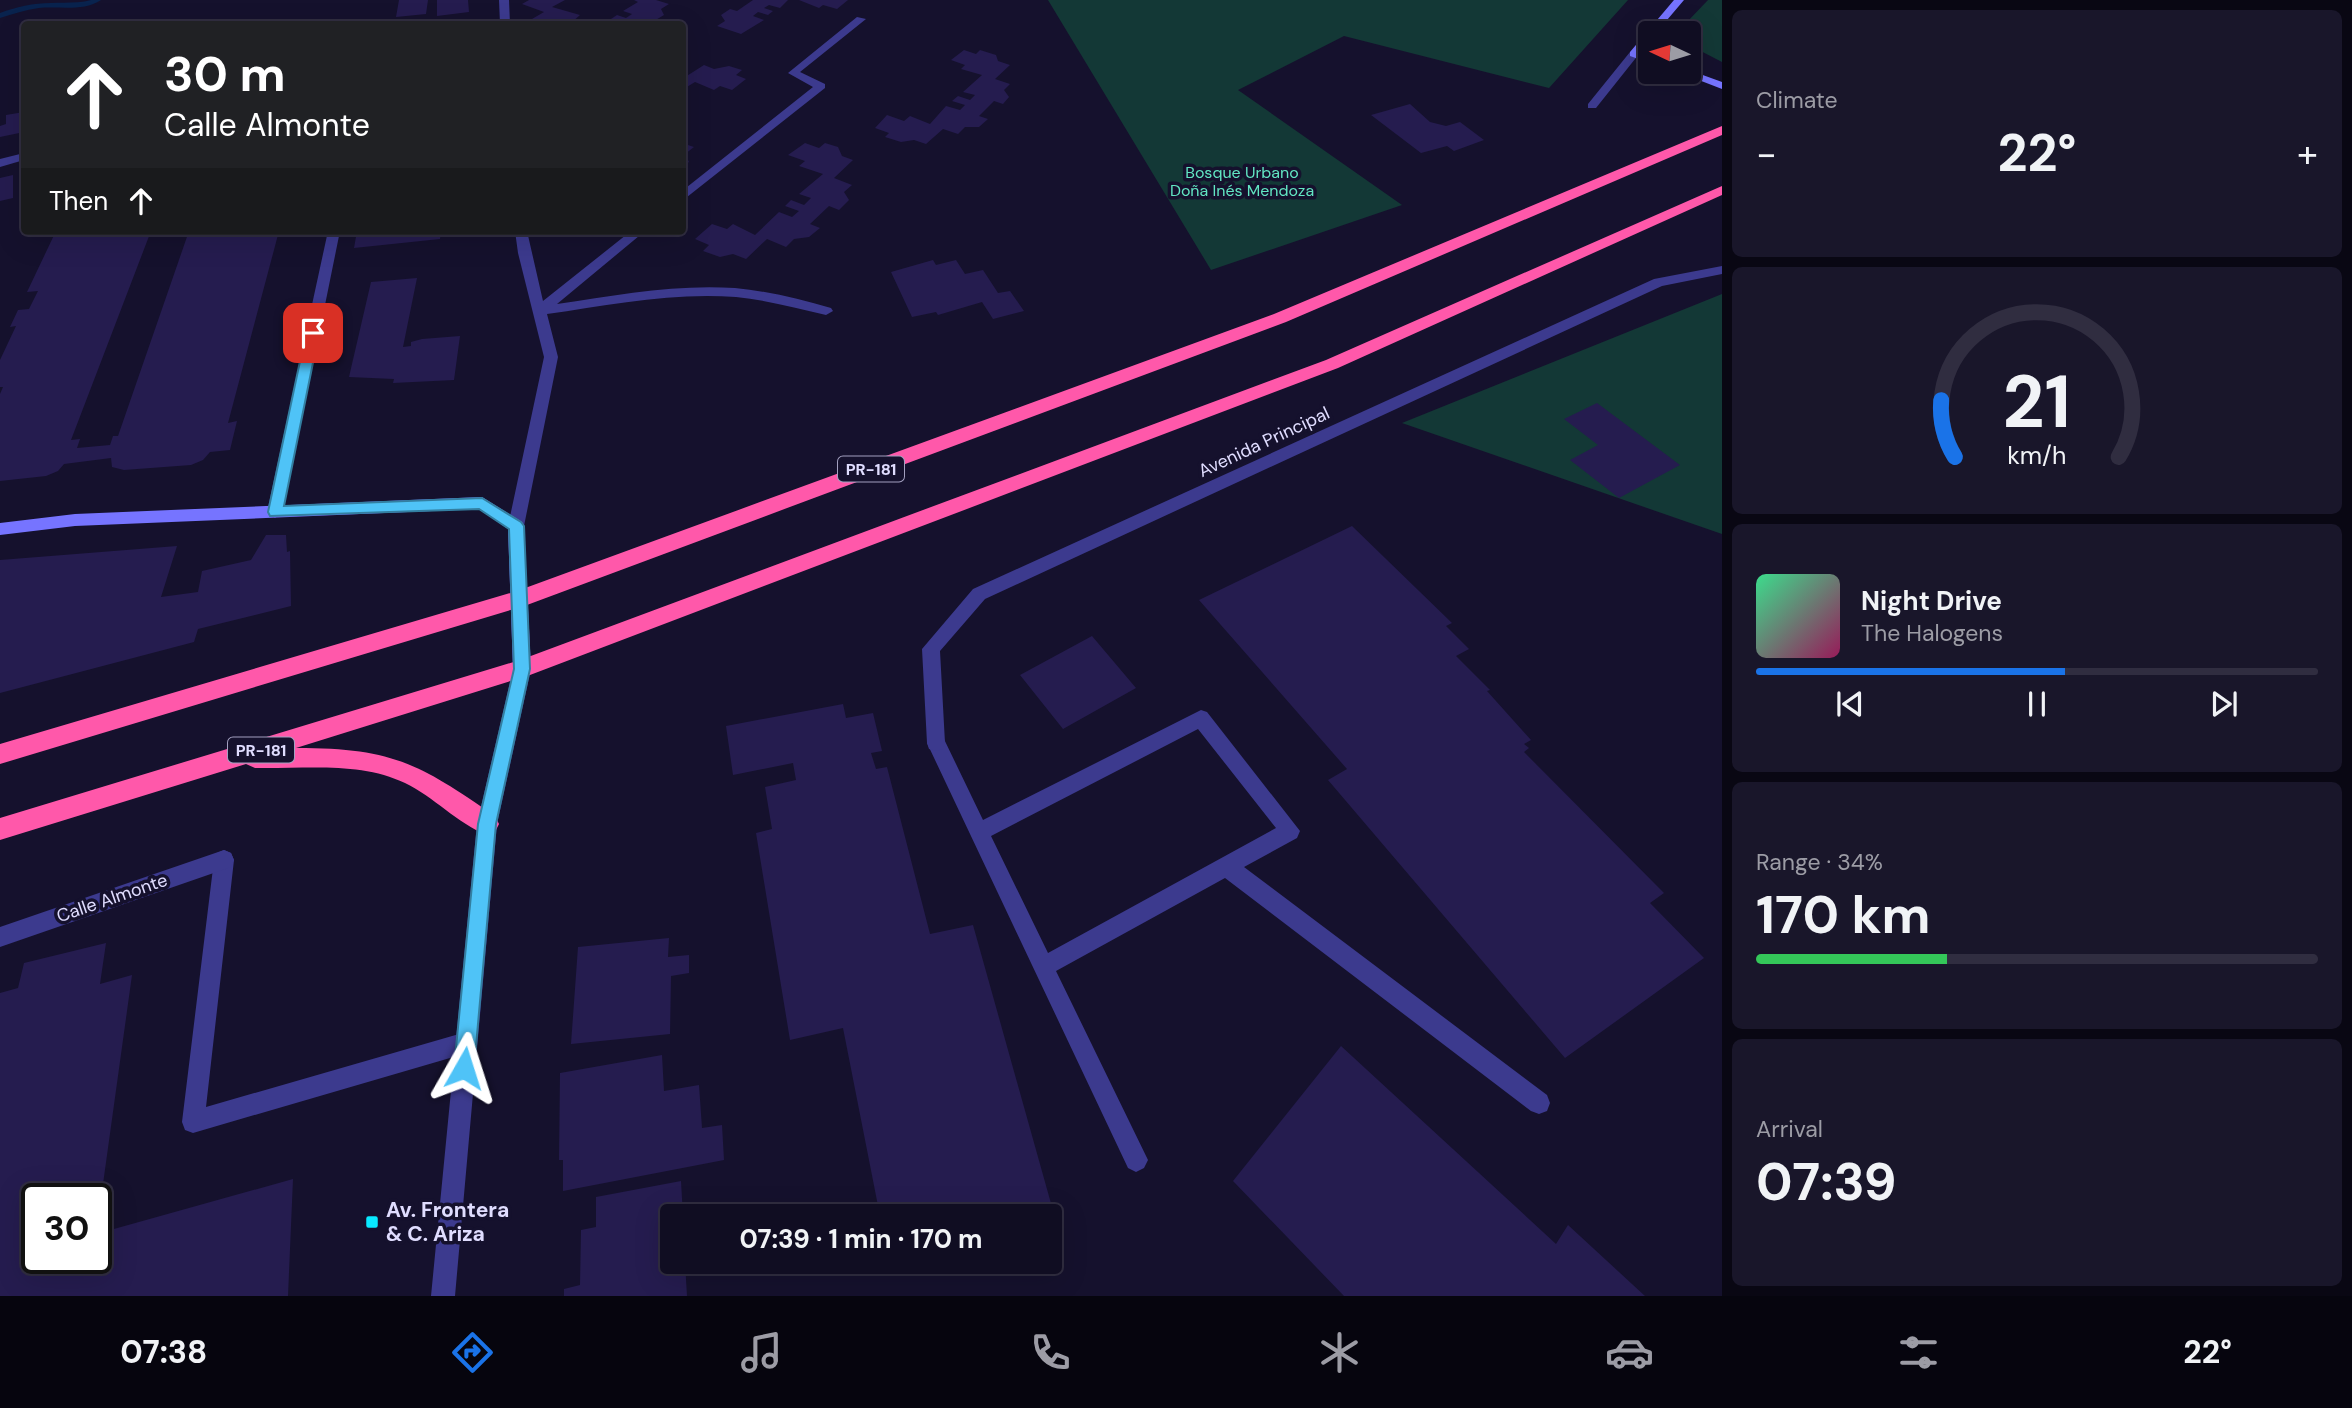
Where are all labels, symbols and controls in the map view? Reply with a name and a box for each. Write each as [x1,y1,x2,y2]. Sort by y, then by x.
north arrow [1638,21,1701,84]
map controls [1638,21,1701,84]
text: 30 m [164,42,286,106]
icon: ahead [49,49,140,140]
text: Climate [1756,85,1838,115]
text: Calle Almonte [164,104,370,146]
text: 22° [1998,119,2076,187]
text: − [1756,129,1777,179]
text: + [2297,129,2318,179]
park label: Bosque Urbano Doña Inés Mendoza [1170,162,1314,201]
icon: ahead [122,182,160,220]
text: Then [49,184,108,218]
pin [283,303,343,363]
icon: arrive [294,314,332,352]
text: 21 [2003,355,2071,450]
street label: Avenida Principal [1194,401,1334,483]
text: km/h [2007,439,2067,472]
road number: PR-181 [838,456,904,482]
text: Night Drive [1861,584,2002,618]
text: The Halogens [1861,618,2003,648]
icon: previous [1831,685,1869,723]
icon: pause [2018,685,2056,723]
icon: next [2205,685,2243,723]
road number: PR-181 [228,737,294,762]
text: Range · 34% [1756,847,1883,877]
street label: Calle Almonte [53,868,171,928]
text: 170 km [1756,881,1930,949]
position arrow [427,1031,501,1105]
text: Arrival [1756,1114,1823,1144]
text: 07:39 [1756,1148,1897,1216]
speed limit sign: 30 [21,1183,112,1274]
place label: Av. Frontera & C. Ariza [386,1196,509,1248]
marker: Av. Frontera & C. Ariza [364,1214,380,1230]
text: 07:39 · 1 min · 170 m [739,1222,983,1256]
icon: directions [448,1328,497,1377]
icon: music [737,1328,786,1377]
icon: phone [1026,1328,1075,1377]
icon: climate [1315,1328,1364,1377]
icon: car [1605,1328,1654,1377]
icon: filters [1894,1328,1943,1377]
text: 07:38 [120,1331,207,1373]
text: 22° [2183,1331,2232,1373]

